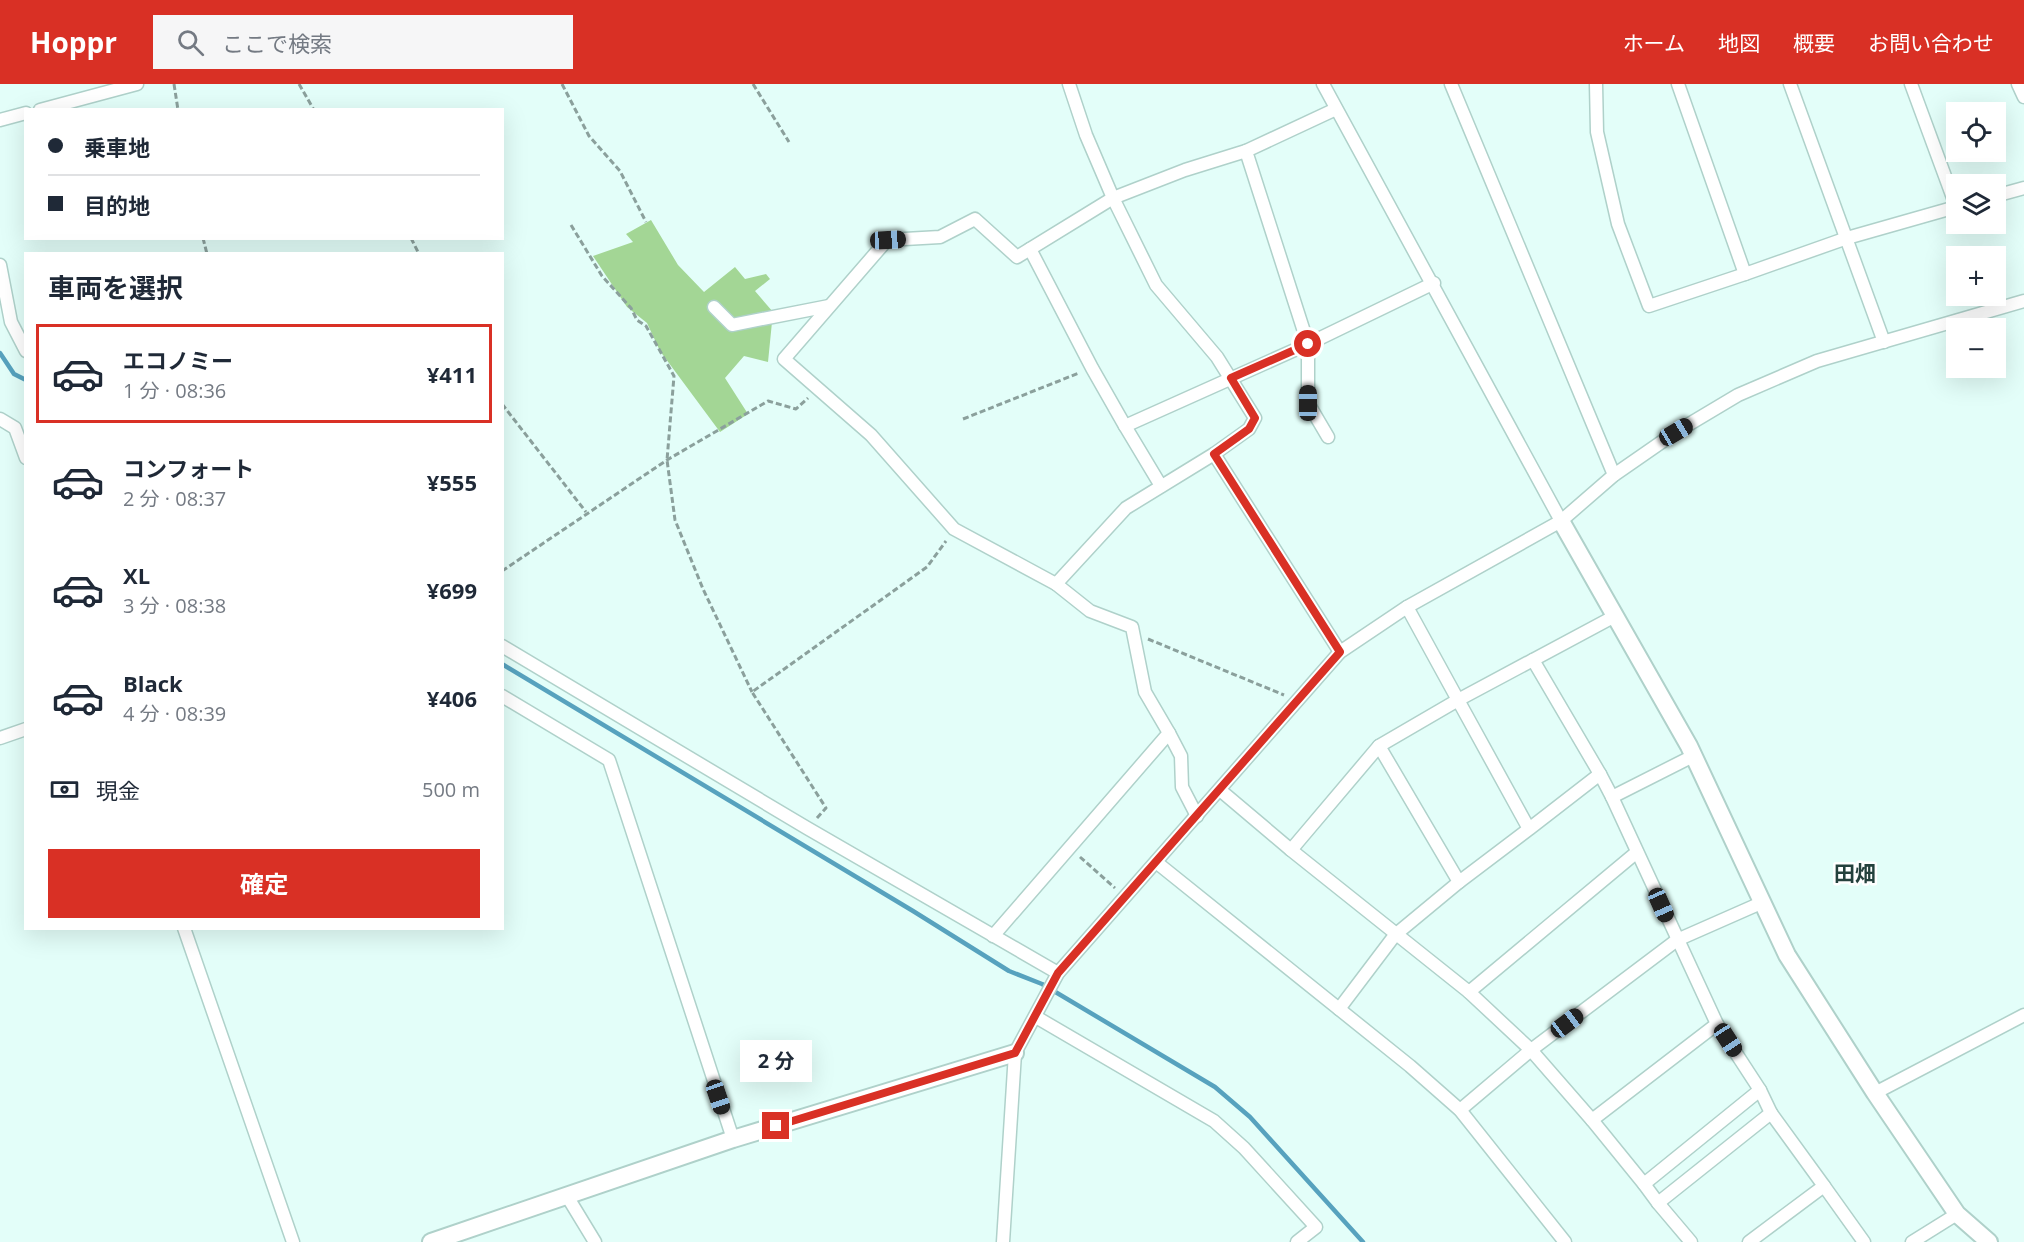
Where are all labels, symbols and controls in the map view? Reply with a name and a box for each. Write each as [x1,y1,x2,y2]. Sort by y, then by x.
search box [153,15,573,69]
text: Hoppr [30,23,117,61]
icon: search [174,26,207,59]
text: ここで検索 [222,28,332,58]
text: ホーム [1623,29,1685,57]
text: 地図 [1718,29,1760,57]
text: 概要 [1793,29,1835,57]
text: お問い合わせ [1868,29,1994,57]
map controls [1946,102,2006,378]
button: locate [1946,102,2006,162]
text: 乗車地 [84,132,150,162]
button: layers [1946,174,2006,234]
text: 目的地 [84,190,150,220]
car [870,230,906,250]
button: + [1946,246,2006,306]
text: 車両を選択 [48,269,183,306]
button: − [1946,318,2006,378]
route start [1294,330,1321,357]
text: エコノミー [123,345,233,375]
icon: car [51,347,105,401]
text: ¥411 [427,359,477,389]
text: 1 分 · 08:36 [123,377,226,404]
car [1299,385,1317,421]
car [1656,415,1696,449]
text: コンフォート [123,453,254,483]
icon: car [51,455,105,509]
text: ¥555 [427,467,477,497]
text: 2 分 · 08:37 [123,485,226,512]
text: XL [123,560,150,590]
icon: car [51,563,105,617]
text: ¥699 [427,575,477,605]
text: 3 分 · 08:38 [123,592,226,619]
text: Black [123,668,183,698]
icon: car [51,671,105,725]
text: ¥406 [427,683,477,713]
text: 4 分 · 08:39 [123,700,226,727]
icon: cash [48,773,81,806]
text: 現金 [96,775,140,805]
text: 500 m [422,776,480,803]
button: 確定 [48,849,480,918]
district label: 田畑 [1834,859,1876,887]
car [1645,885,1677,925]
car [1547,1005,1587,1041]
car [1711,1020,1745,1060]
callout: 2 分 [740,1039,812,1081]
text: 2 分 [758,1047,794,1074]
car [704,1077,732,1117]
route end [762,1112,789,1139]

